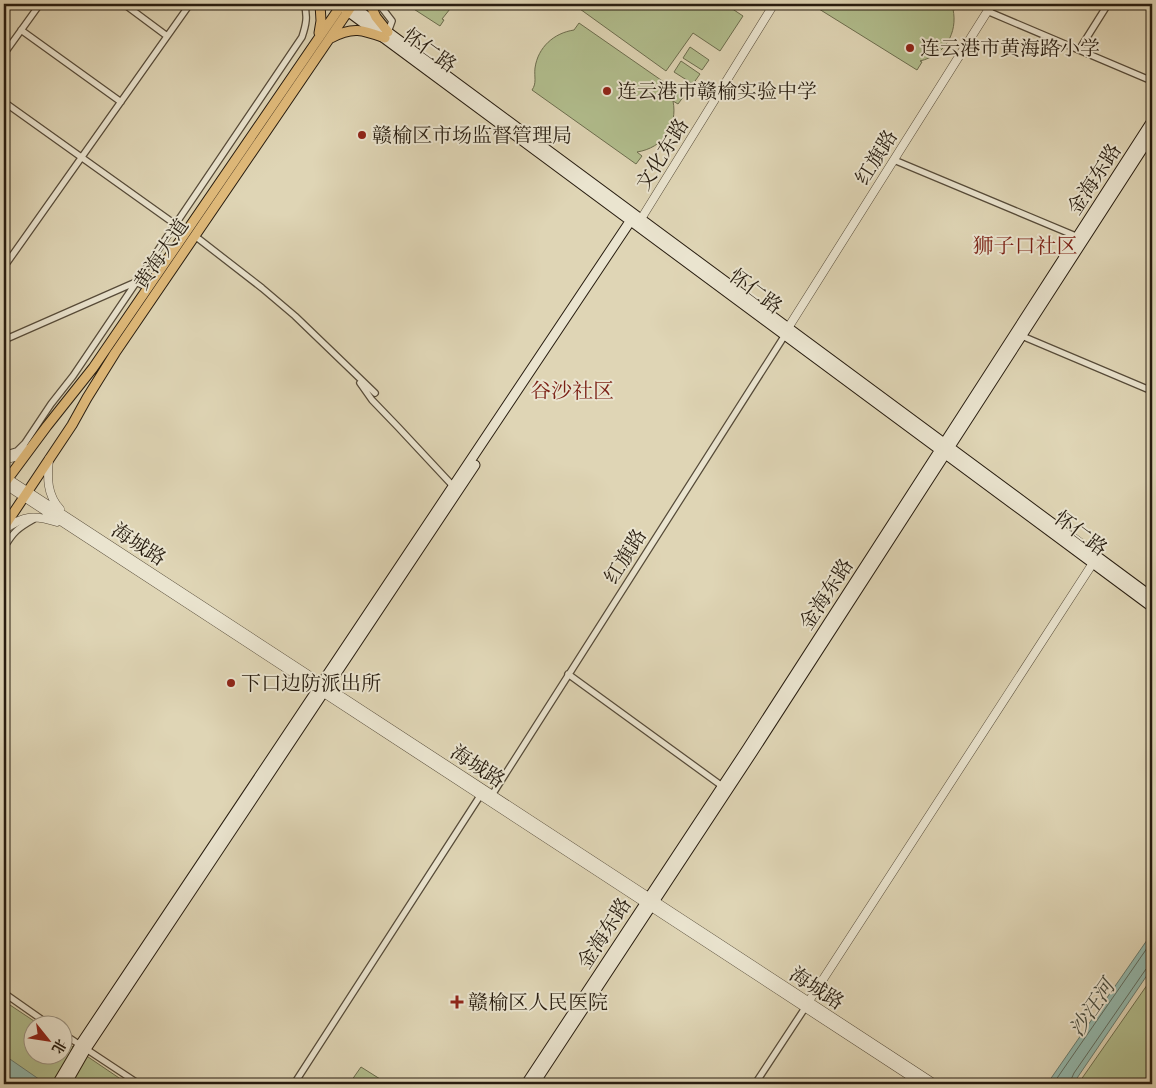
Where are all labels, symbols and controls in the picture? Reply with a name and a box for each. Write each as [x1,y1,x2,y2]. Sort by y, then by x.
street label: 怀仁路 [396,23,461,81]
place label: 连云港市黄海路小学 [920,36,1100,65]
marker: 连云港市黄海路小学 [904,42,916,54]
place label: 连云港市赣榆实验中学 [617,79,817,108]
marker: 连云港市赣榆实验中学 [601,85,613,97]
street label: 文化东路 [631,114,698,197]
place label: 赣榆区市场监督管理局 [372,123,572,152]
street label: 红旗路 [850,125,906,191]
marker: 赣榆区市场监督管理局 [356,129,368,141]
street label: 金海东路 [1062,139,1130,222]
street label: 黄海大道 [129,214,197,297]
district label: 狮子口社区 [973,233,1078,263]
street label: 怀仁路 [722,263,787,323]
district label: 谷沙社区 [530,378,614,408]
street label: 怀仁路 [1047,505,1112,565]
street label: 海城路 [105,518,171,575]
street label: 红旗路 [599,524,655,590]
street label: 金海东路 [794,554,862,637]
place label: 下口边防派出所 [241,671,381,700]
marker: 下口边防派出所 [225,677,237,689]
street label: 海城路 [444,740,510,797]
street label: 金海东路 [572,893,640,976]
street label: 海城路 [783,962,849,1019]
water label: 沙汪河 [1064,971,1126,1044]
place label: 赣榆区人民医院 [468,990,608,1019]
marker: 赣榆区人民医院 [450,995,464,1009]
north arrow [22,1016,72,1066]
text: 北 [45,1034,70,1057]

